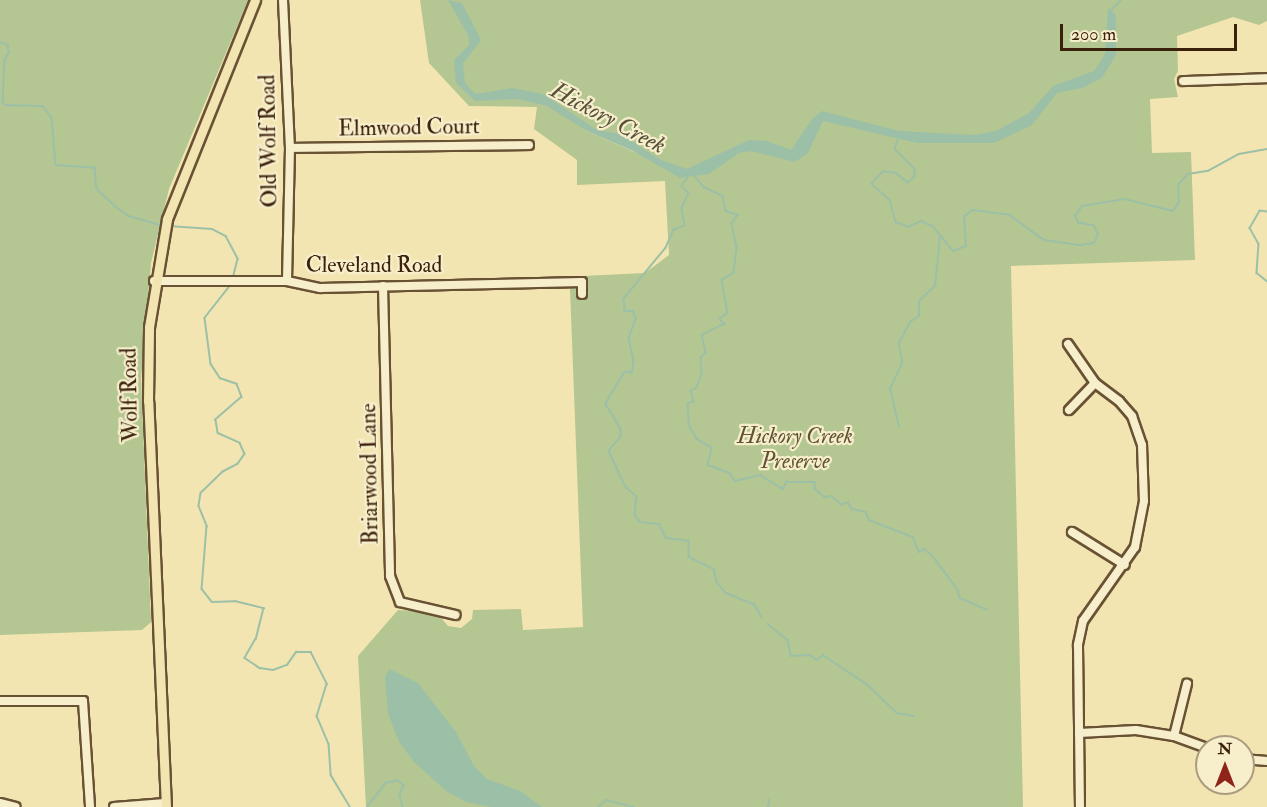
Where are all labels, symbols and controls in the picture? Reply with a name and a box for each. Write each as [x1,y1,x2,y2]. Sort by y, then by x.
scale bar [1063,12,1240,50]
text: 200 m [1071,23,1116,46]
street label: Old Wolf Road [255,74,283,208]
water label: Hickory Creek [546,76,670,160]
street label: Elmwood Court [338,114,480,142]
street label: Cleveland Road [306,253,442,279]
street label: Wolf Road [116,348,144,442]
street label: Briarwood Lane [356,403,384,545]
park label: Hickory Creek Preserve [737,423,853,475]
north arrow [1195,735,1255,795]
text: N [1218,739,1232,759]

